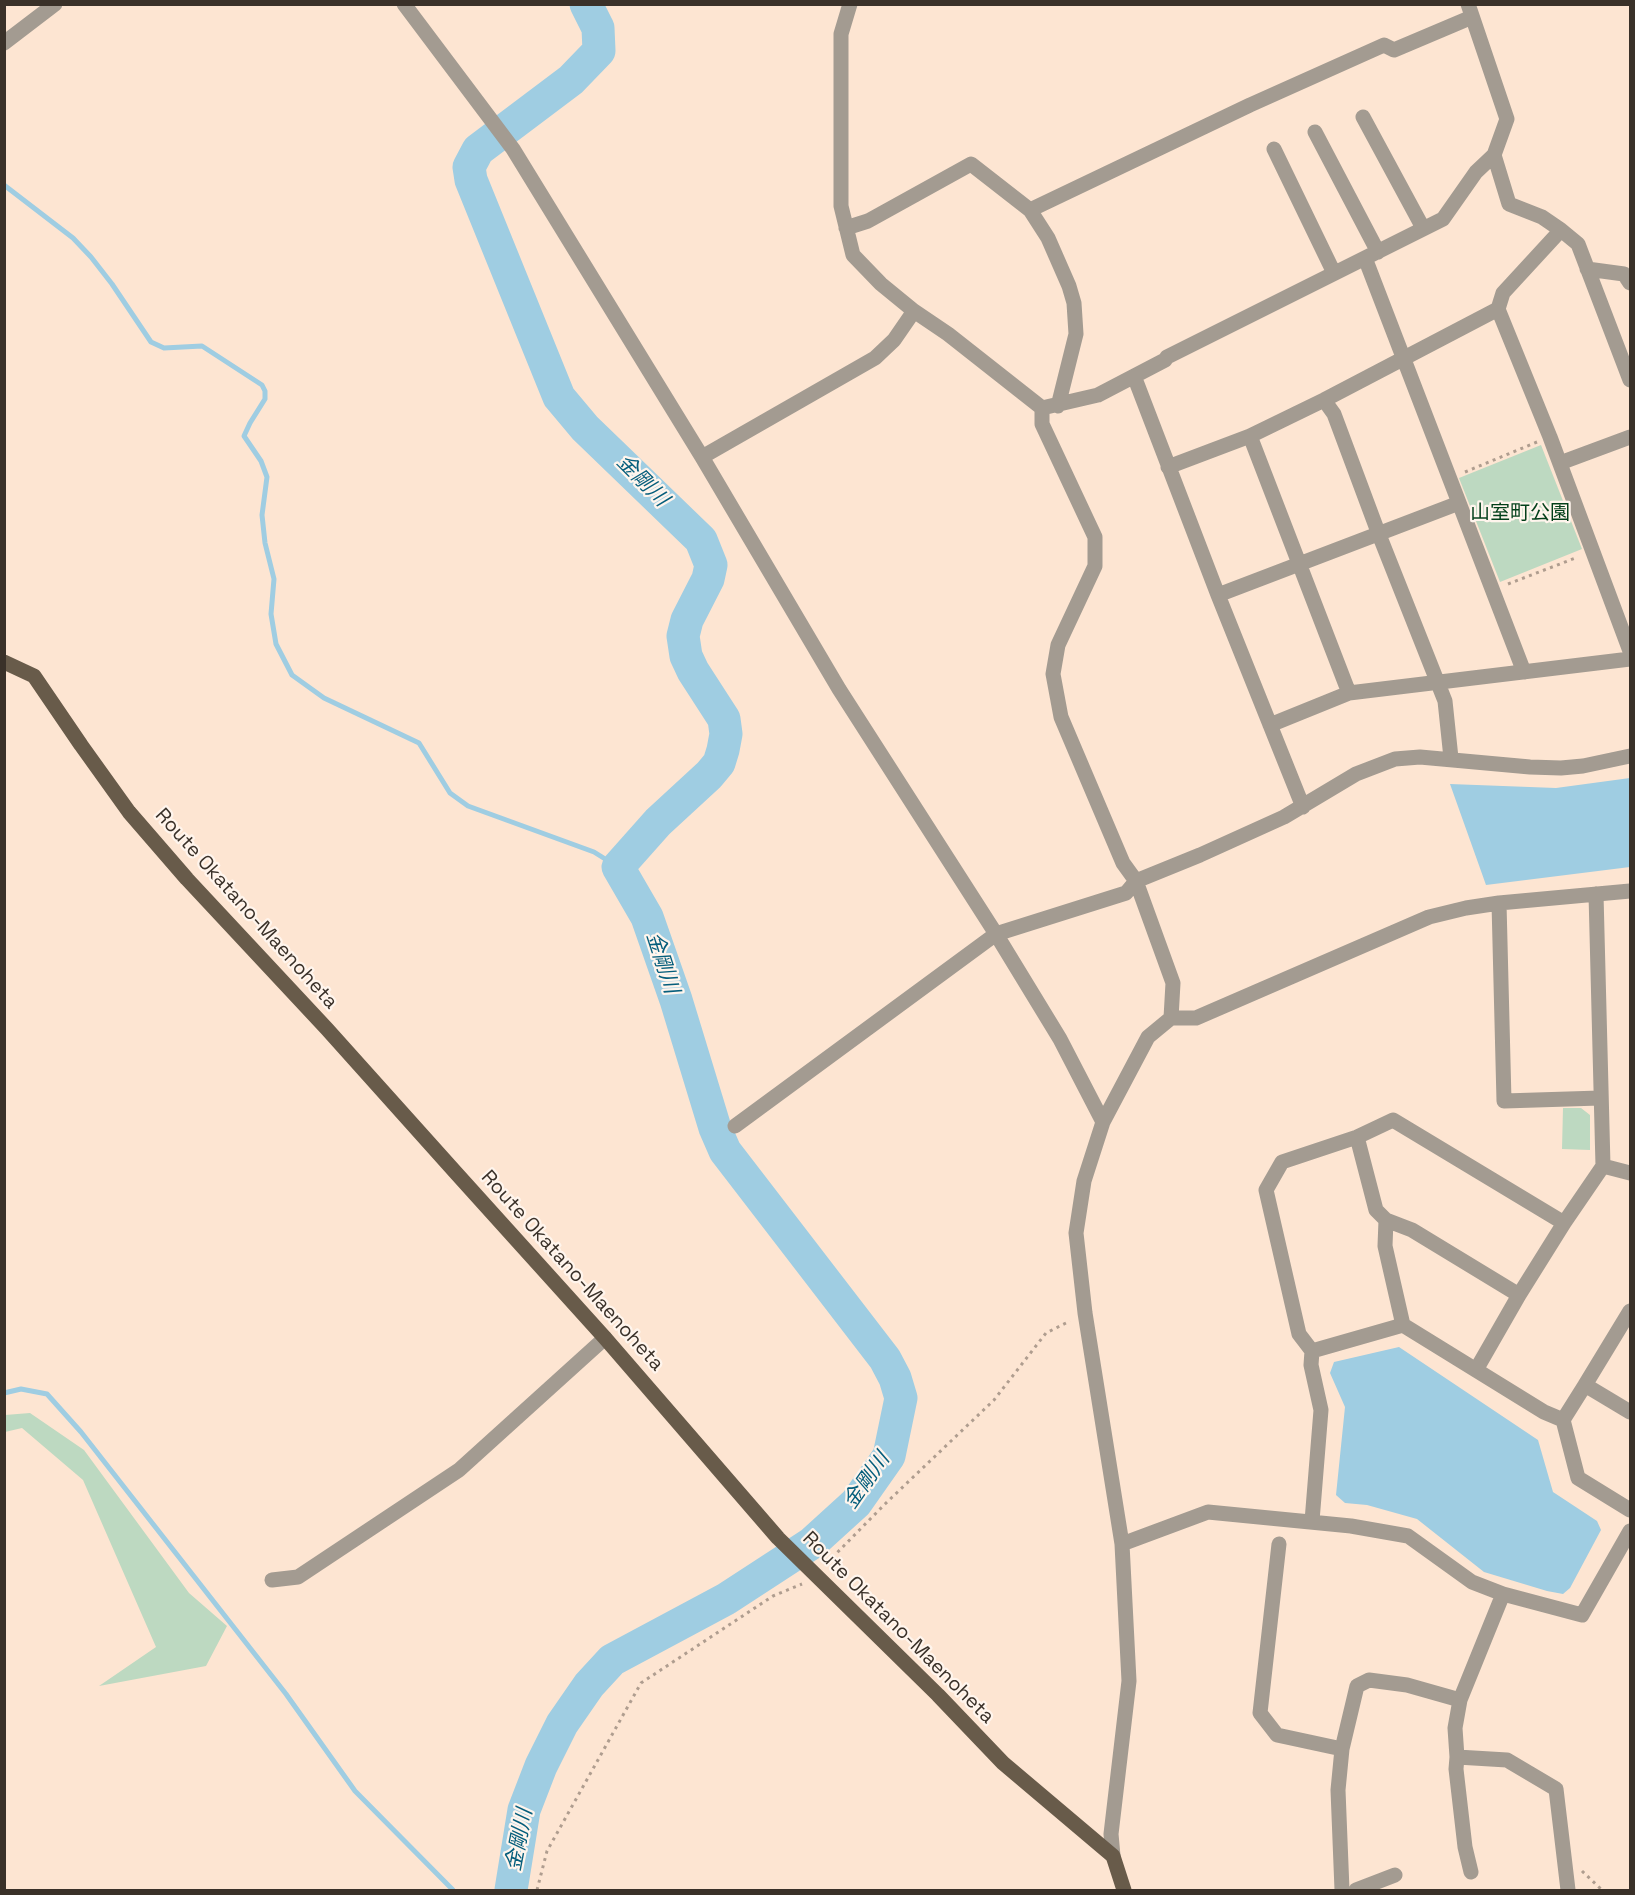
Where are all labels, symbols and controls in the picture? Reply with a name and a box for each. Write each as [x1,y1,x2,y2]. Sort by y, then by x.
water label: 金剛川 [611,450,673,512]
park label: 山室町公園 [1470,502,1570,526]
street label: Route Okatano-Maenoheta [150,804,342,1014]
water label: 金剛川 [640,929,684,997]
street label: Route Okatano-Maenoheta [476,1166,668,1376]
water label: 金剛川 [839,1448,895,1514]
street label: Route Okatano-Maenoheta [797,1527,999,1729]
water label: 金剛川 [502,1807,538,1873]

